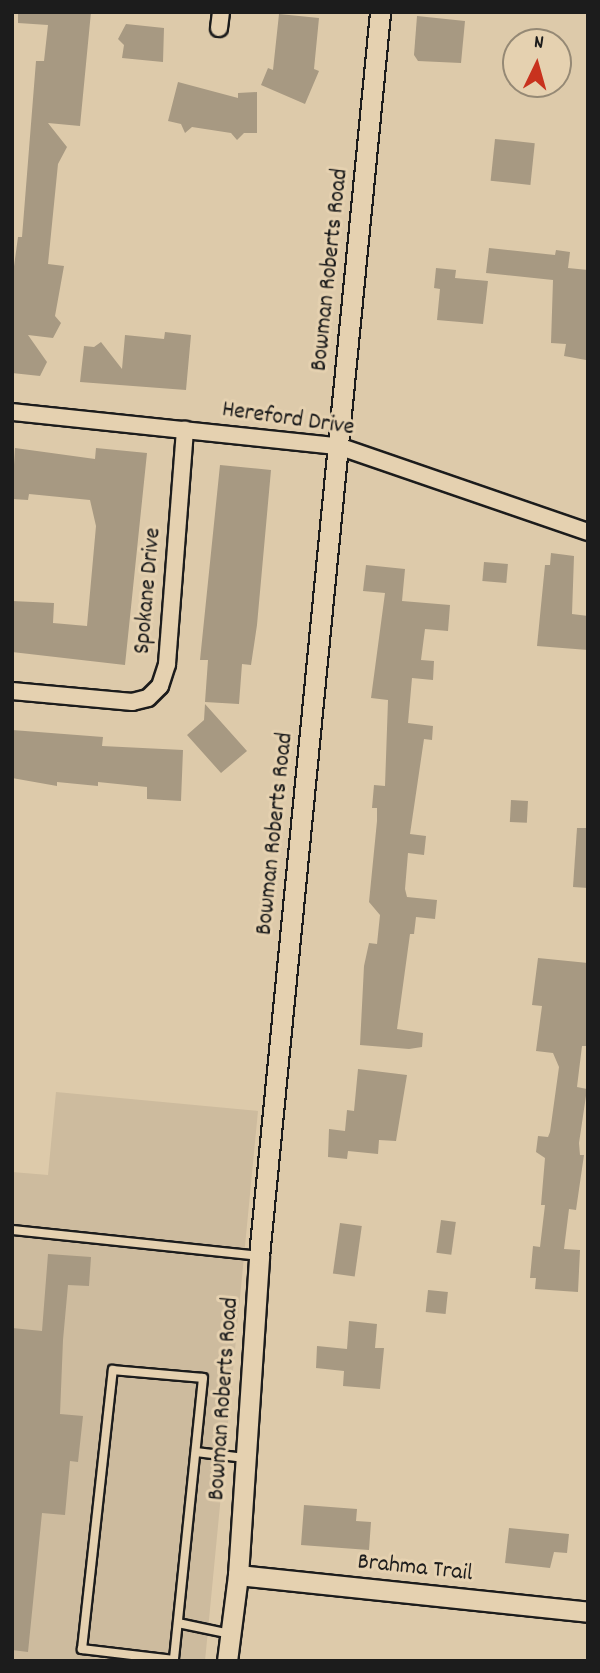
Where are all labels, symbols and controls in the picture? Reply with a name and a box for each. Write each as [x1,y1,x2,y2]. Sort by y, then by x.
north arrow [502,28,572,98]
text: N [533,30,545,57]
street label: Bowman Roberts Road [306,167,356,373]
street label: Hereford Drive [220,396,356,444]
street label: Spokane Drive [129,527,169,655]
street label: Bowman Roberts Road [251,731,301,937]
street label: Bowman Roberts Road [204,1297,246,1501]
street label: Brahma Trail [356,1549,474,1589]

